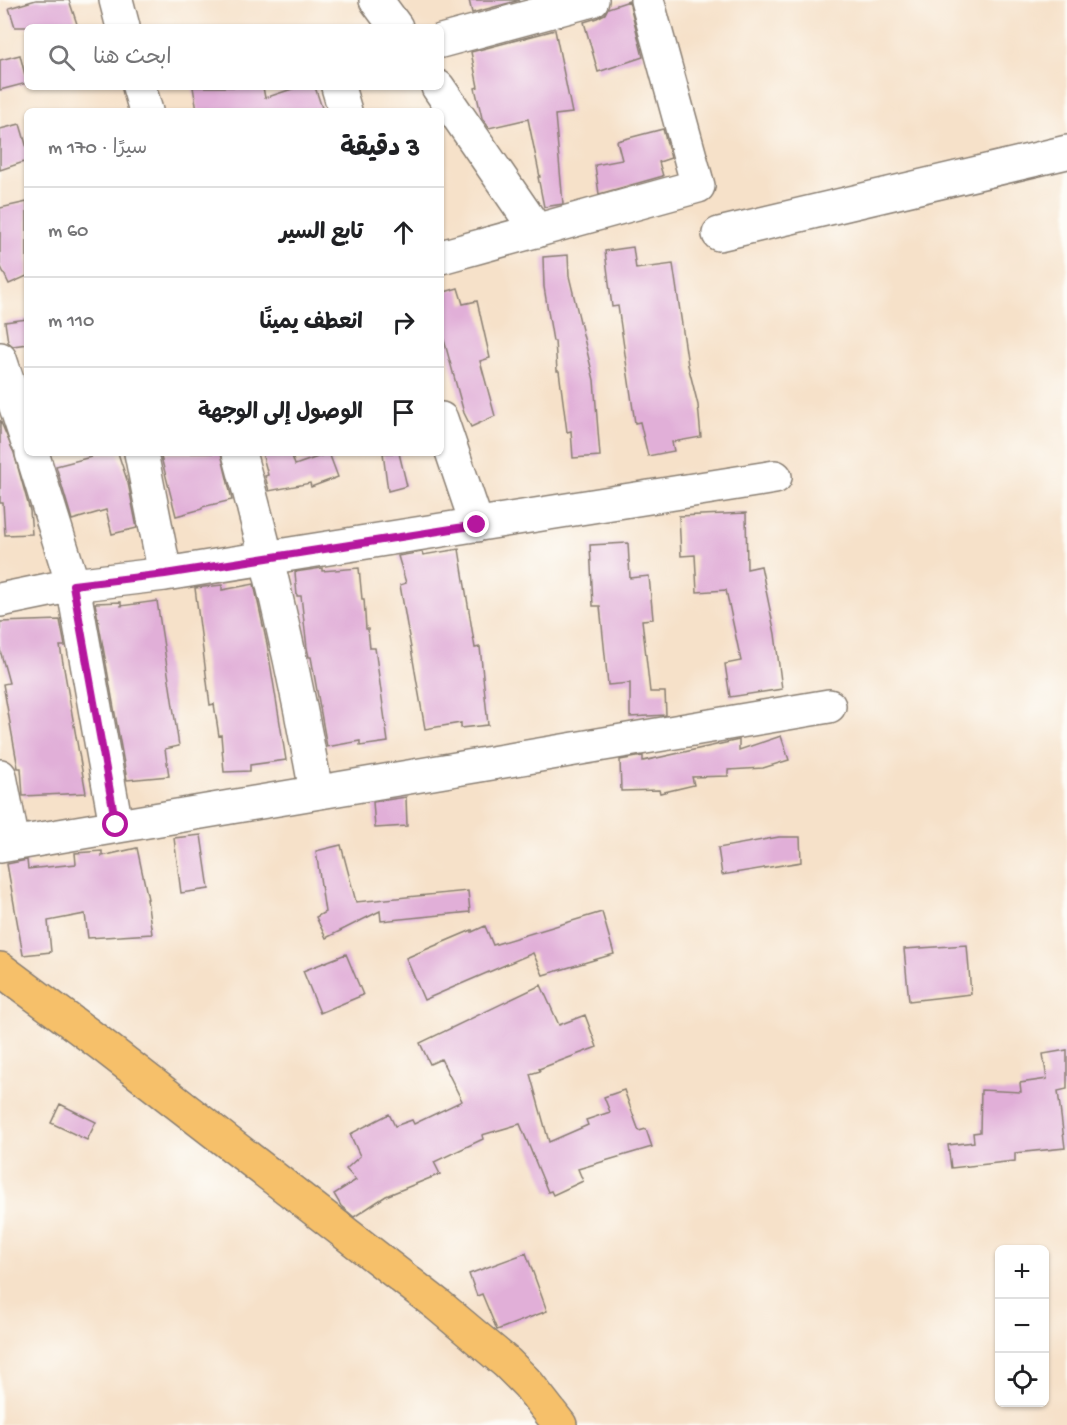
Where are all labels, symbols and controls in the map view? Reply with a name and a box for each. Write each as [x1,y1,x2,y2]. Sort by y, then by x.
search box [24,24,444,90]
icon: search [45,41,78,74]
text: ابحث هنا [93,46,172,72]
text: 3 دقيقة [340,135,420,166]
text: سيرًا · 170 m [48,138,147,161]
icon: ahead [387,216,420,249]
text: 60 m [48,221,88,244]
text: تابع السير [279,221,363,247]
icon: right [387,306,420,339]
text: 110 m [48,311,94,334]
text: انعطف يمينًا [260,311,363,337]
icon: arrive [387,396,420,429]
text: الوصول إلى الوجهة [198,401,363,427]
route end [463,511,489,537]
route start [102,811,128,837]
map controls [995,1245,1049,1407]
button: + [995,1245,1049,1299]
button: − [995,1299,1049,1353]
button: locate [995,1353,1049,1407]

